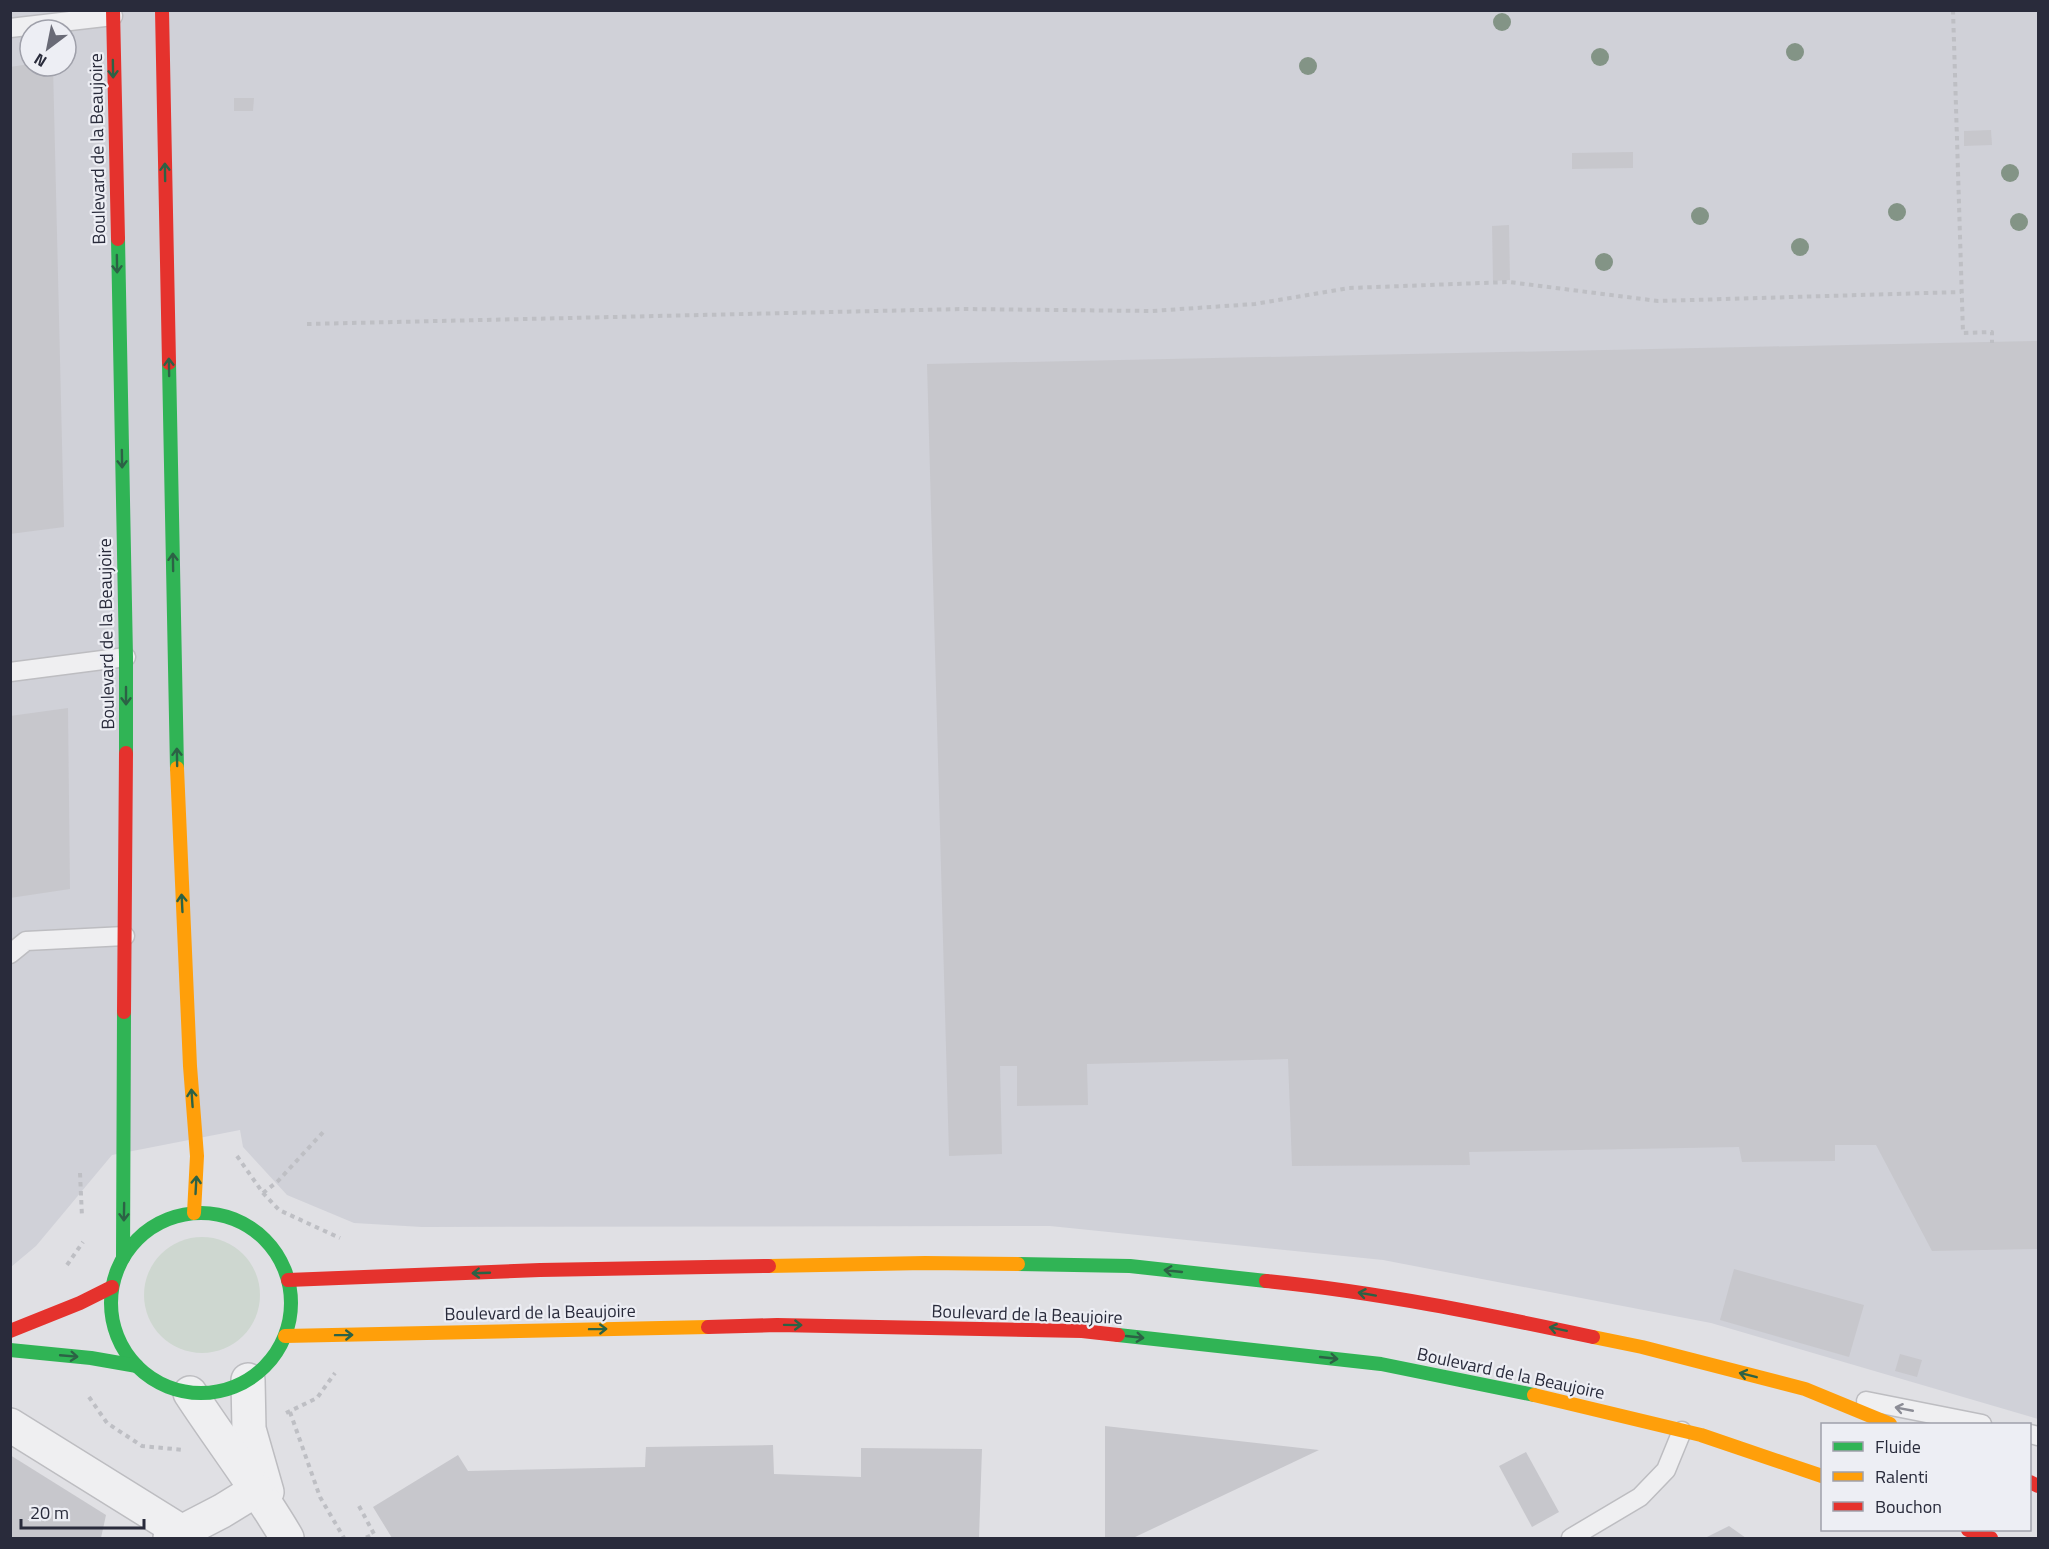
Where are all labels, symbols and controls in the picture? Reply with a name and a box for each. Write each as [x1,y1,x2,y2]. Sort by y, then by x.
north arrow [18,18,78,78]
text: N [29,48,51,74]
street label: Boulevard de la Beaujoire [82,53,112,245]
one-way arrow [107,58,119,78]
one-way arrow [160,163,171,183]
one-way arrow [112,253,123,273]
one-way arrow [163,358,175,378]
one-way arrow [116,448,127,468]
street label: Boulevard de la Beaujoire [91,538,121,730]
one-way arrow [167,553,179,573]
one-way arrow [120,685,132,705]
one-way arrow [171,748,182,768]
one-way arrow [177,894,188,914]
one-way arrow [187,1088,198,1108]
one-way arrow [190,1175,201,1195]
one-way arrow [118,1202,129,1222]
one-way arrow [1164,1265,1184,1276]
one-way arrow [472,1267,492,1278]
one-way arrow [1357,1288,1377,1299]
street label: Boulevard de la Beaujoire [444,1297,636,1327]
street label: Boulevard de la Beaujoire [931,1297,1123,1331]
one-way arrow [783,1320,803,1331]
one-way arrow [588,1323,608,1335]
one-way arrow [1549,1323,1569,1334]
one-way arrow [333,1329,353,1340]
one-way arrow [1125,1332,1144,1343]
street label: Boulevard de la Beaujoire [1415,1340,1607,1406]
one-way arrow [58,1351,78,1362]
one-way arrow [1318,1353,1338,1364]
one-way arrow [1739,1368,1758,1380]
one-way arrow [1895,1403,1914,1414]
legend [1821,1423,2031,1531]
text: Fluide [1875,1433,1921,1460]
text: Ralenti [1875,1463,1928,1490]
scale bar [21,1492,144,1530]
text: Bouchon [1875,1493,1942,1520]
text: 20 m [30,1499,69,1526]

